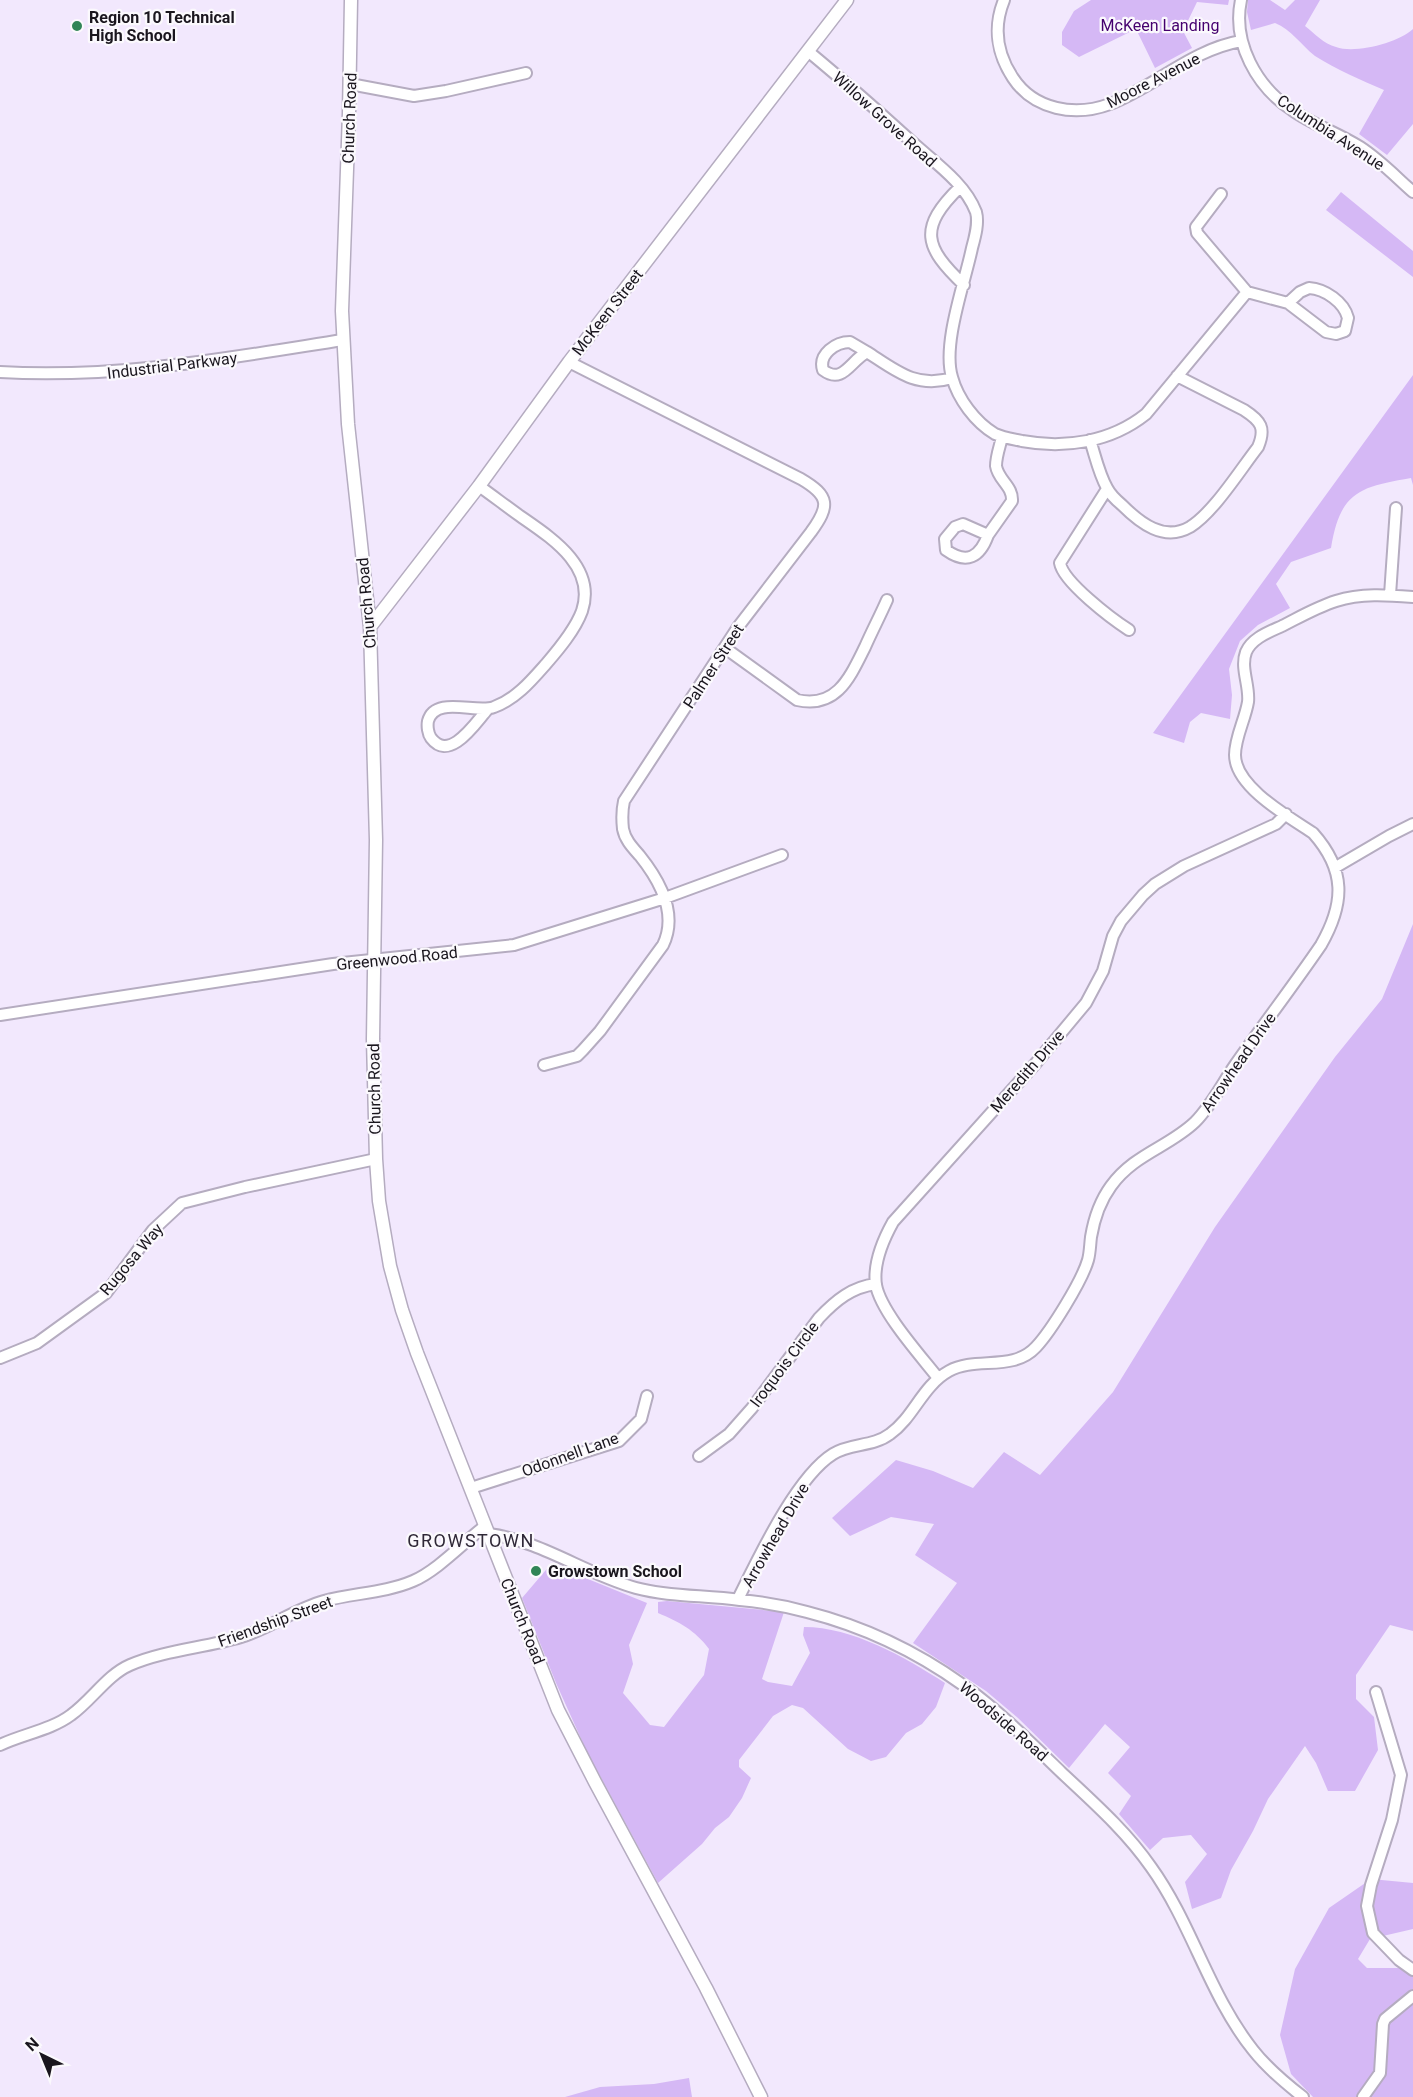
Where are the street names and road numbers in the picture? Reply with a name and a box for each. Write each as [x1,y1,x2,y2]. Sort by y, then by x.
street label: Moore Avenue [1103,49,1203,112]
street label: Willow Grove Road [829,68,940,171]
street label: Church Road [338,72,361,164]
street label: Columbia Avenue [1273,91,1388,174]
street label: McKeen Street [568,265,647,359]
street label: Industrial Parkway [106,348,239,383]
street label: Church Road [353,557,380,649]
street label: Palmer Street [679,621,748,712]
street label: Greenwood Road [335,943,459,974]
street label: Arrowhead Drive [1197,1009,1280,1116]
street label: Meredith Drive [986,1026,1068,1116]
street label: Church Road [364,1043,385,1135]
street label: Rugosa Way [96,1219,167,1299]
street label: Iroquois Circle [746,1318,823,1411]
street label: Odonnell Lane [519,1428,621,1481]
street label: Arrowhead Drive [738,1480,813,1591]
street label: Church Road [497,1575,548,1667]
street label: Friendship Street [215,1592,335,1651]
street label: Woodside Road [955,1678,1052,1765]

